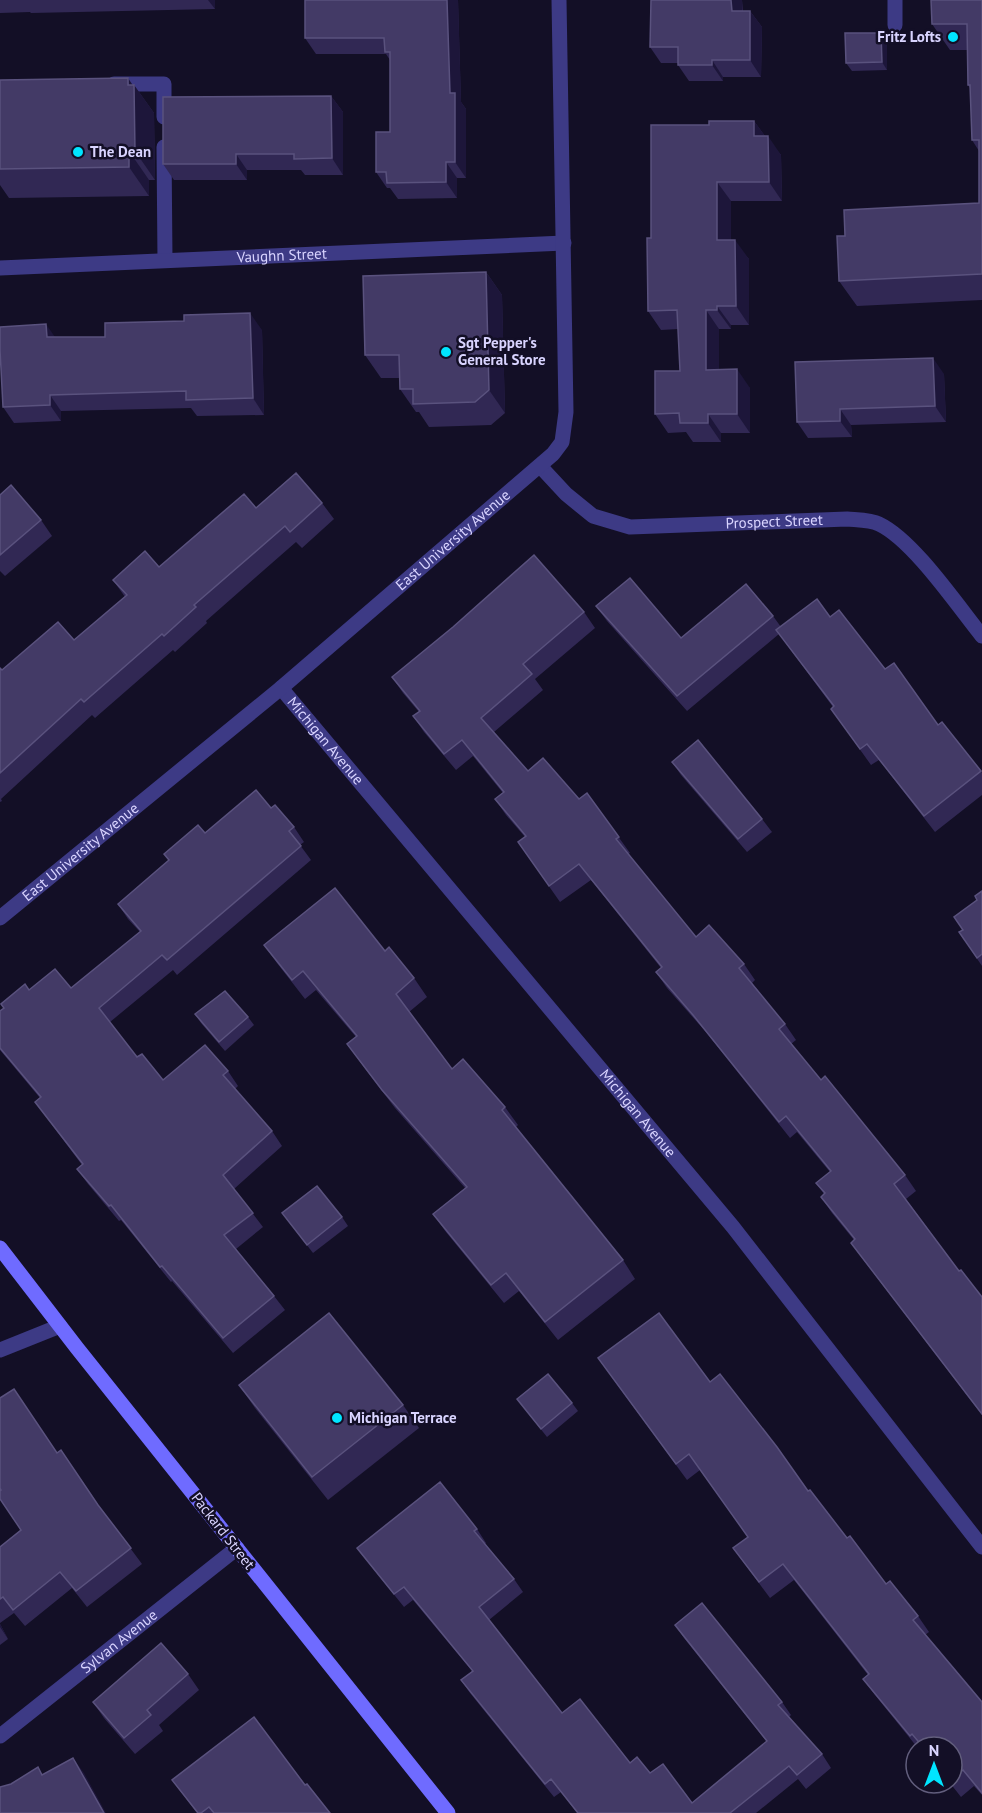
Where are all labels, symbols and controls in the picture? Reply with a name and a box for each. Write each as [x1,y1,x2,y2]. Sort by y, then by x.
place label: Fritz Lofts [877,27,941,46]
marker: Fritz Lofts [946,30,960,44]
place label: The Dean [90,142,151,161]
marker: The Dean [71,145,85,159]
street label: Vaughn Street [235,244,327,267]
place label: Sgt Pepper's General Store [458,333,546,369]
marker: Sgt Pepper's General Store [439,345,453,359]
street label: East University Avenue [391,485,514,594]
street label: Prospect Street [725,510,823,532]
street label: Michigan Avenue [283,693,368,788]
street label: East University Avenue [18,798,142,905]
street label: Michigan Avenue [596,1065,680,1161]
place label: Michigan Terrace [349,1408,457,1427]
marker: Michigan Terrace [330,1411,344,1425]
street label: Packard Street [188,1489,259,1573]
street label: Sylvan Avenue [77,1605,161,1677]
north arrow [904,1735,964,1795]
text: N [929,1740,939,1760]

